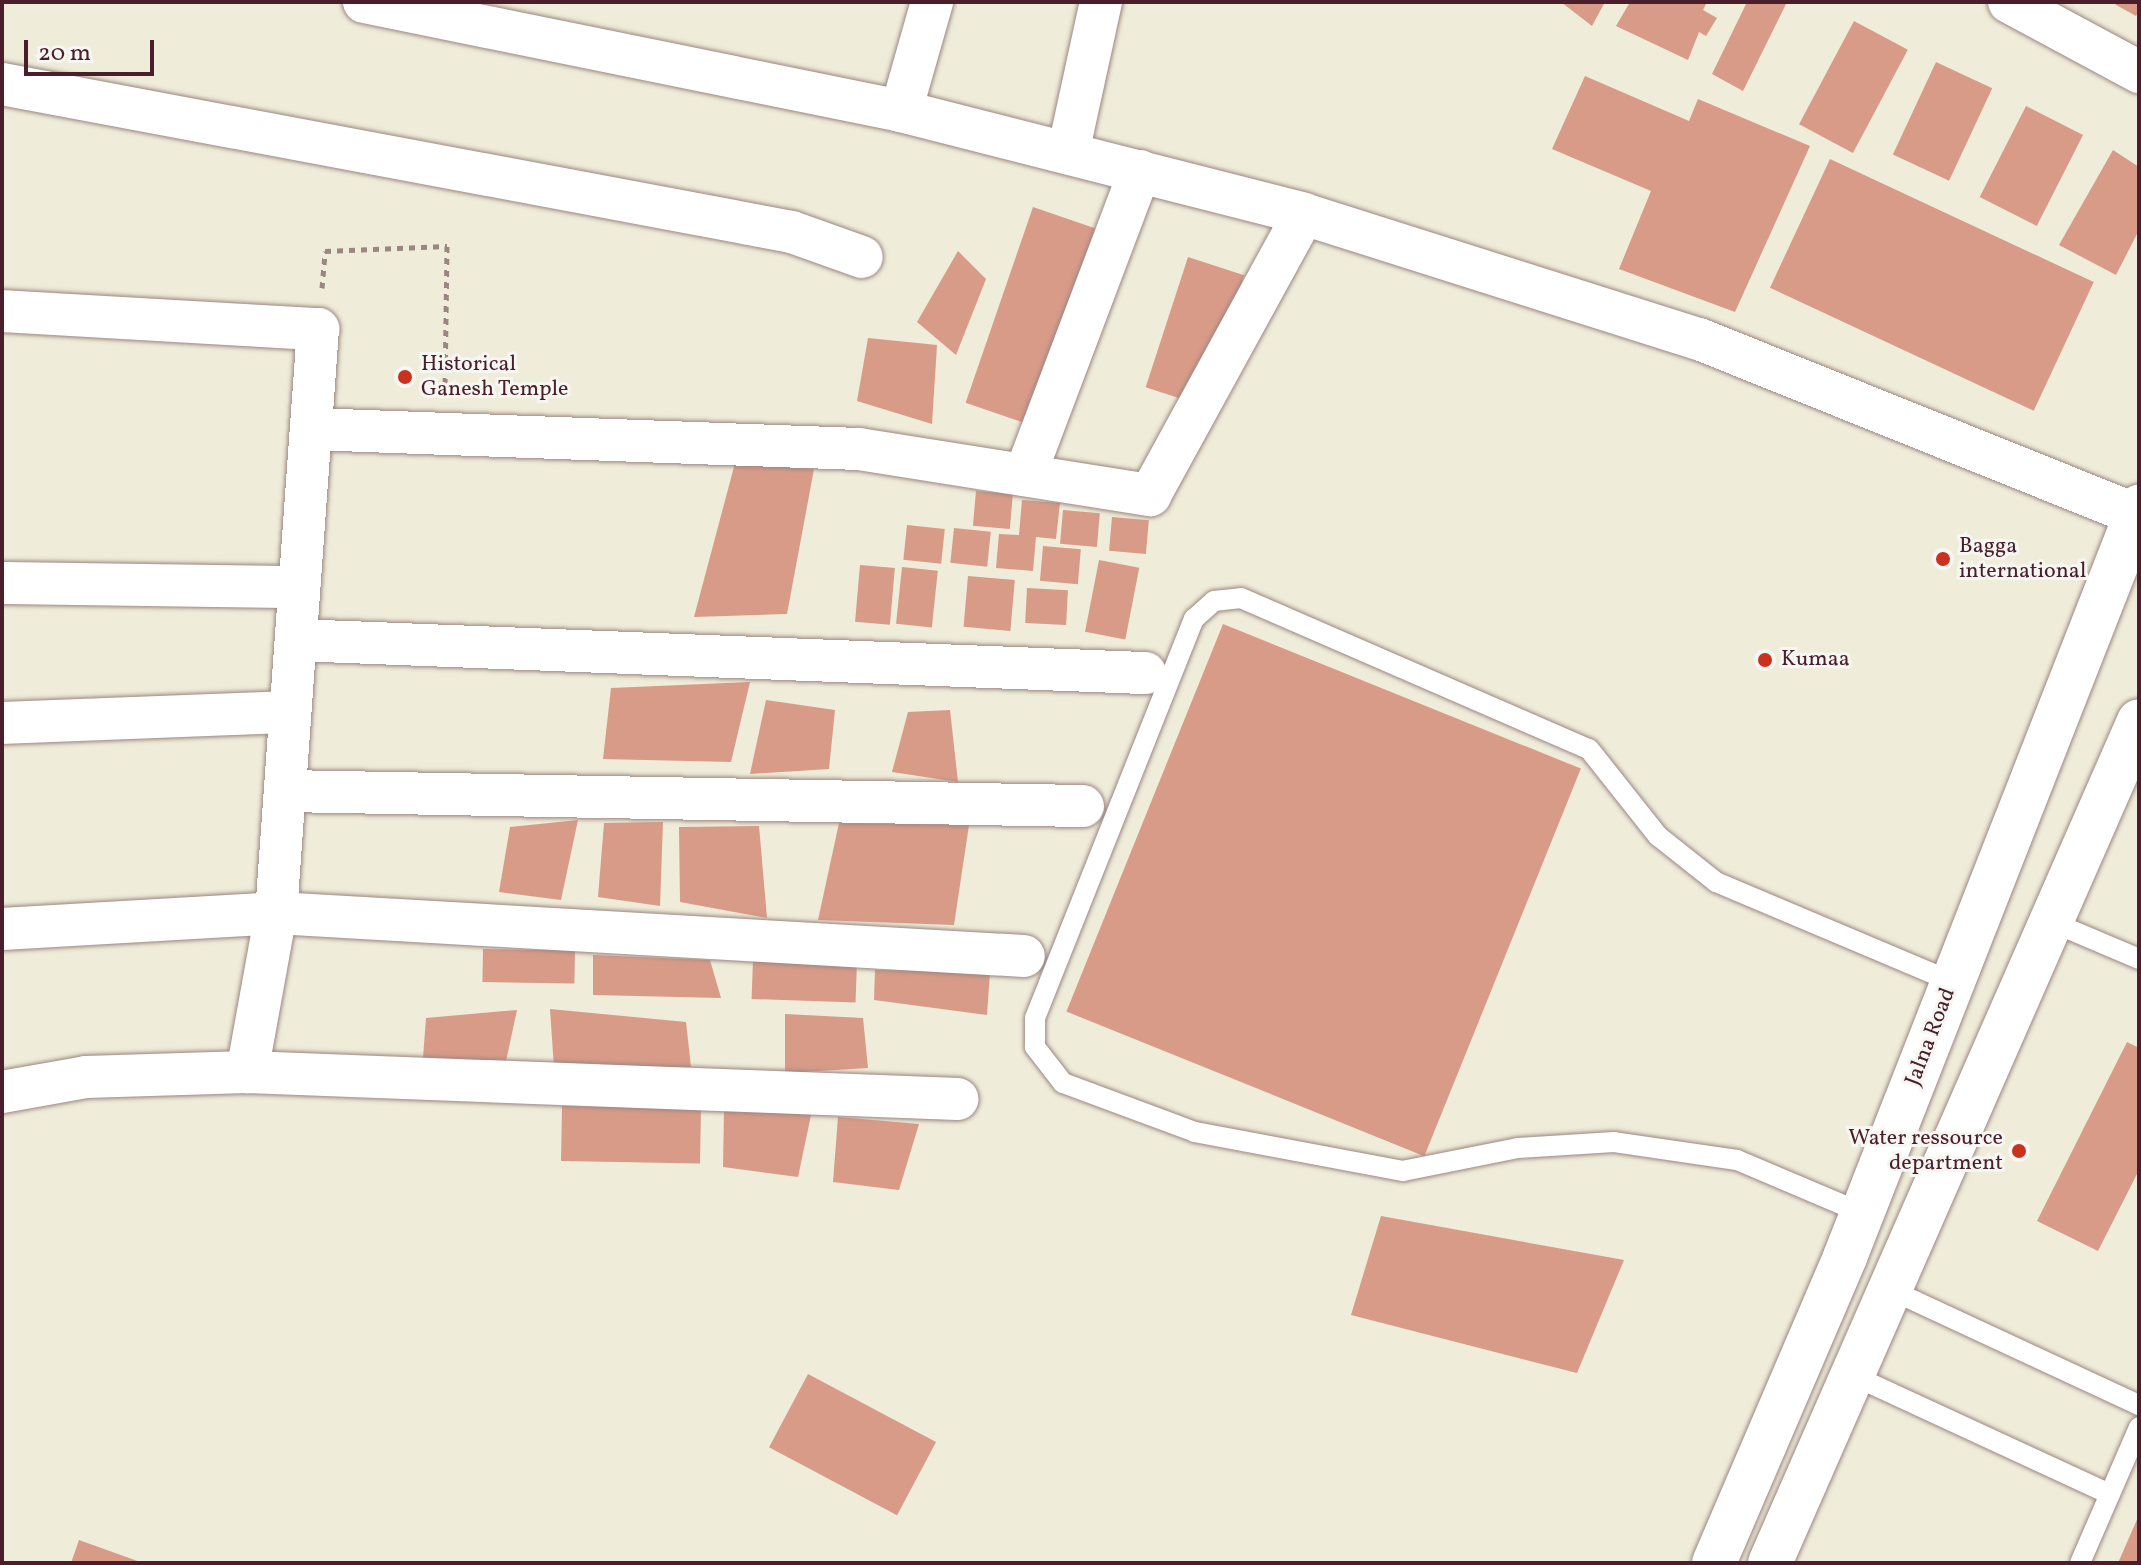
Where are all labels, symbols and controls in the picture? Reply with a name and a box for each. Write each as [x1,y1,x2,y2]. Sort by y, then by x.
scale bar [28,24,158,74]
text: 20 m [38,37,91,71]
place label: Historical Ganesh Temple [421,351,569,402]
marker: Historical Ganesh Temple [396,368,414,386]
place label: Bagga international [1959,533,2086,584]
marker: Bagga international [1934,550,1952,568]
place label: Kumaa [1781,647,1850,673]
marker: Kumaa [1756,651,1774,669]
street label: Jalna Road [1900,984,1962,1090]
place label: Water ressource department [1848,1125,2003,1176]
marker: Water ressource department [2010,1142,2028,1160]

